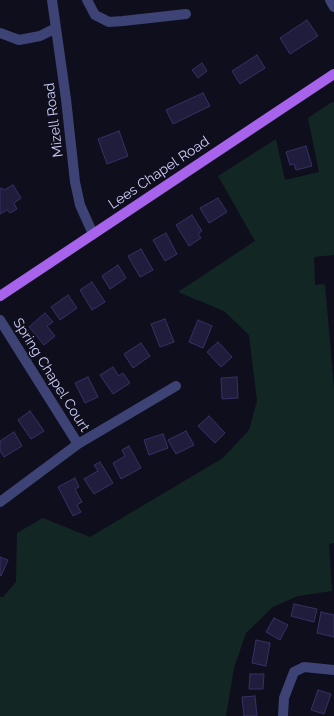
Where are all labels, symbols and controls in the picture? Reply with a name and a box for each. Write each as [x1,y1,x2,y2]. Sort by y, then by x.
street label: Mizell Road [41,82,67,158]
street label: Lees Chapel Road [105,133,213,213]
street label: Spring Chapel Court [9,315,93,435]

